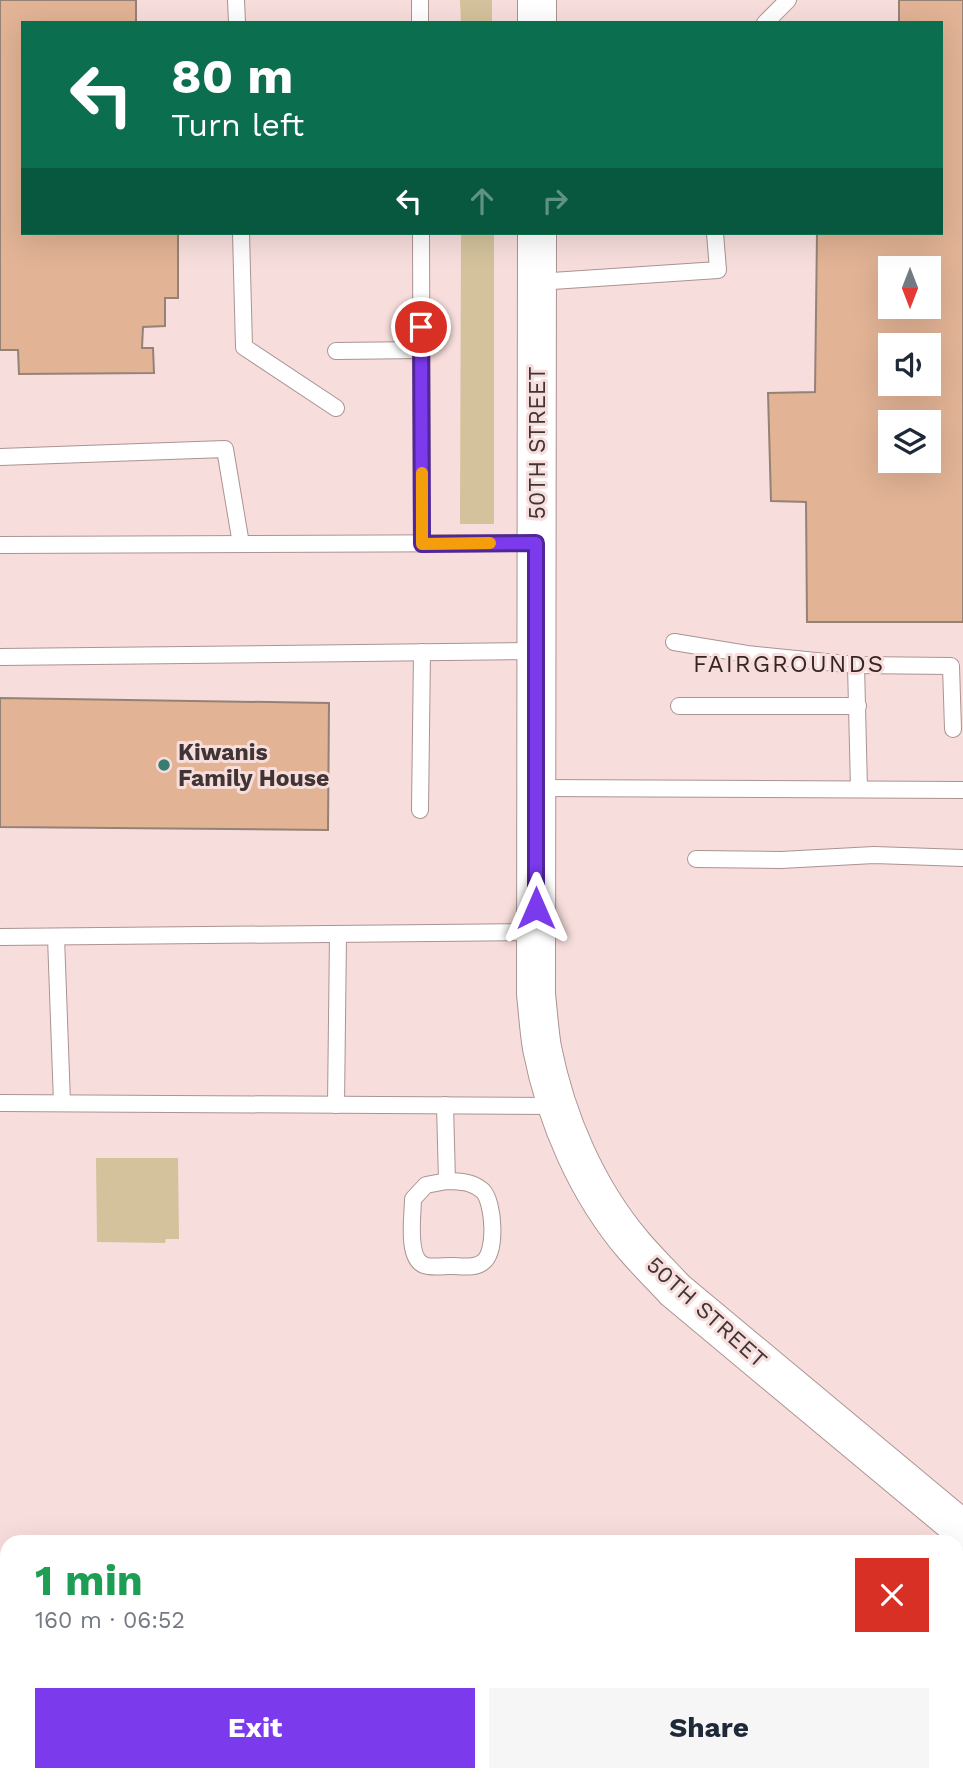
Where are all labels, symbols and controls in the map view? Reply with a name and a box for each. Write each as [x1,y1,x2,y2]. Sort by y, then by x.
text: 80 m [171,47,293,105]
icon: left [56,49,147,140]
text: Turn left [171,106,304,144]
icon: left [390,182,428,220]
icon: ahead [463,182,501,220]
icon: right [536,182,574,220]
north arrow [878,256,942,318]
map controls [878,256,941,473]
pin [391,297,451,357]
icon: arrive [402,308,440,346]
button: sound [878,333,941,396]
street label: 50TH STREET [524,367,551,519]
button: layers [878,410,941,473]
district label: FAIRGROUNDS [693,650,885,678]
place label: Kiwanis Family House [178,739,329,792]
marker: Kiwanis Family House [156,757,172,773]
position arrow [499,871,573,945]
street label: 50TH STREET [641,1251,773,1374]
text: 1 min [35,1556,143,1605]
button: close [855,1558,929,1632]
text: 160 m · 06:52 [35,1607,185,1634]
button: Exit [35,1688,475,1768]
button: Share [489,1688,929,1768]

